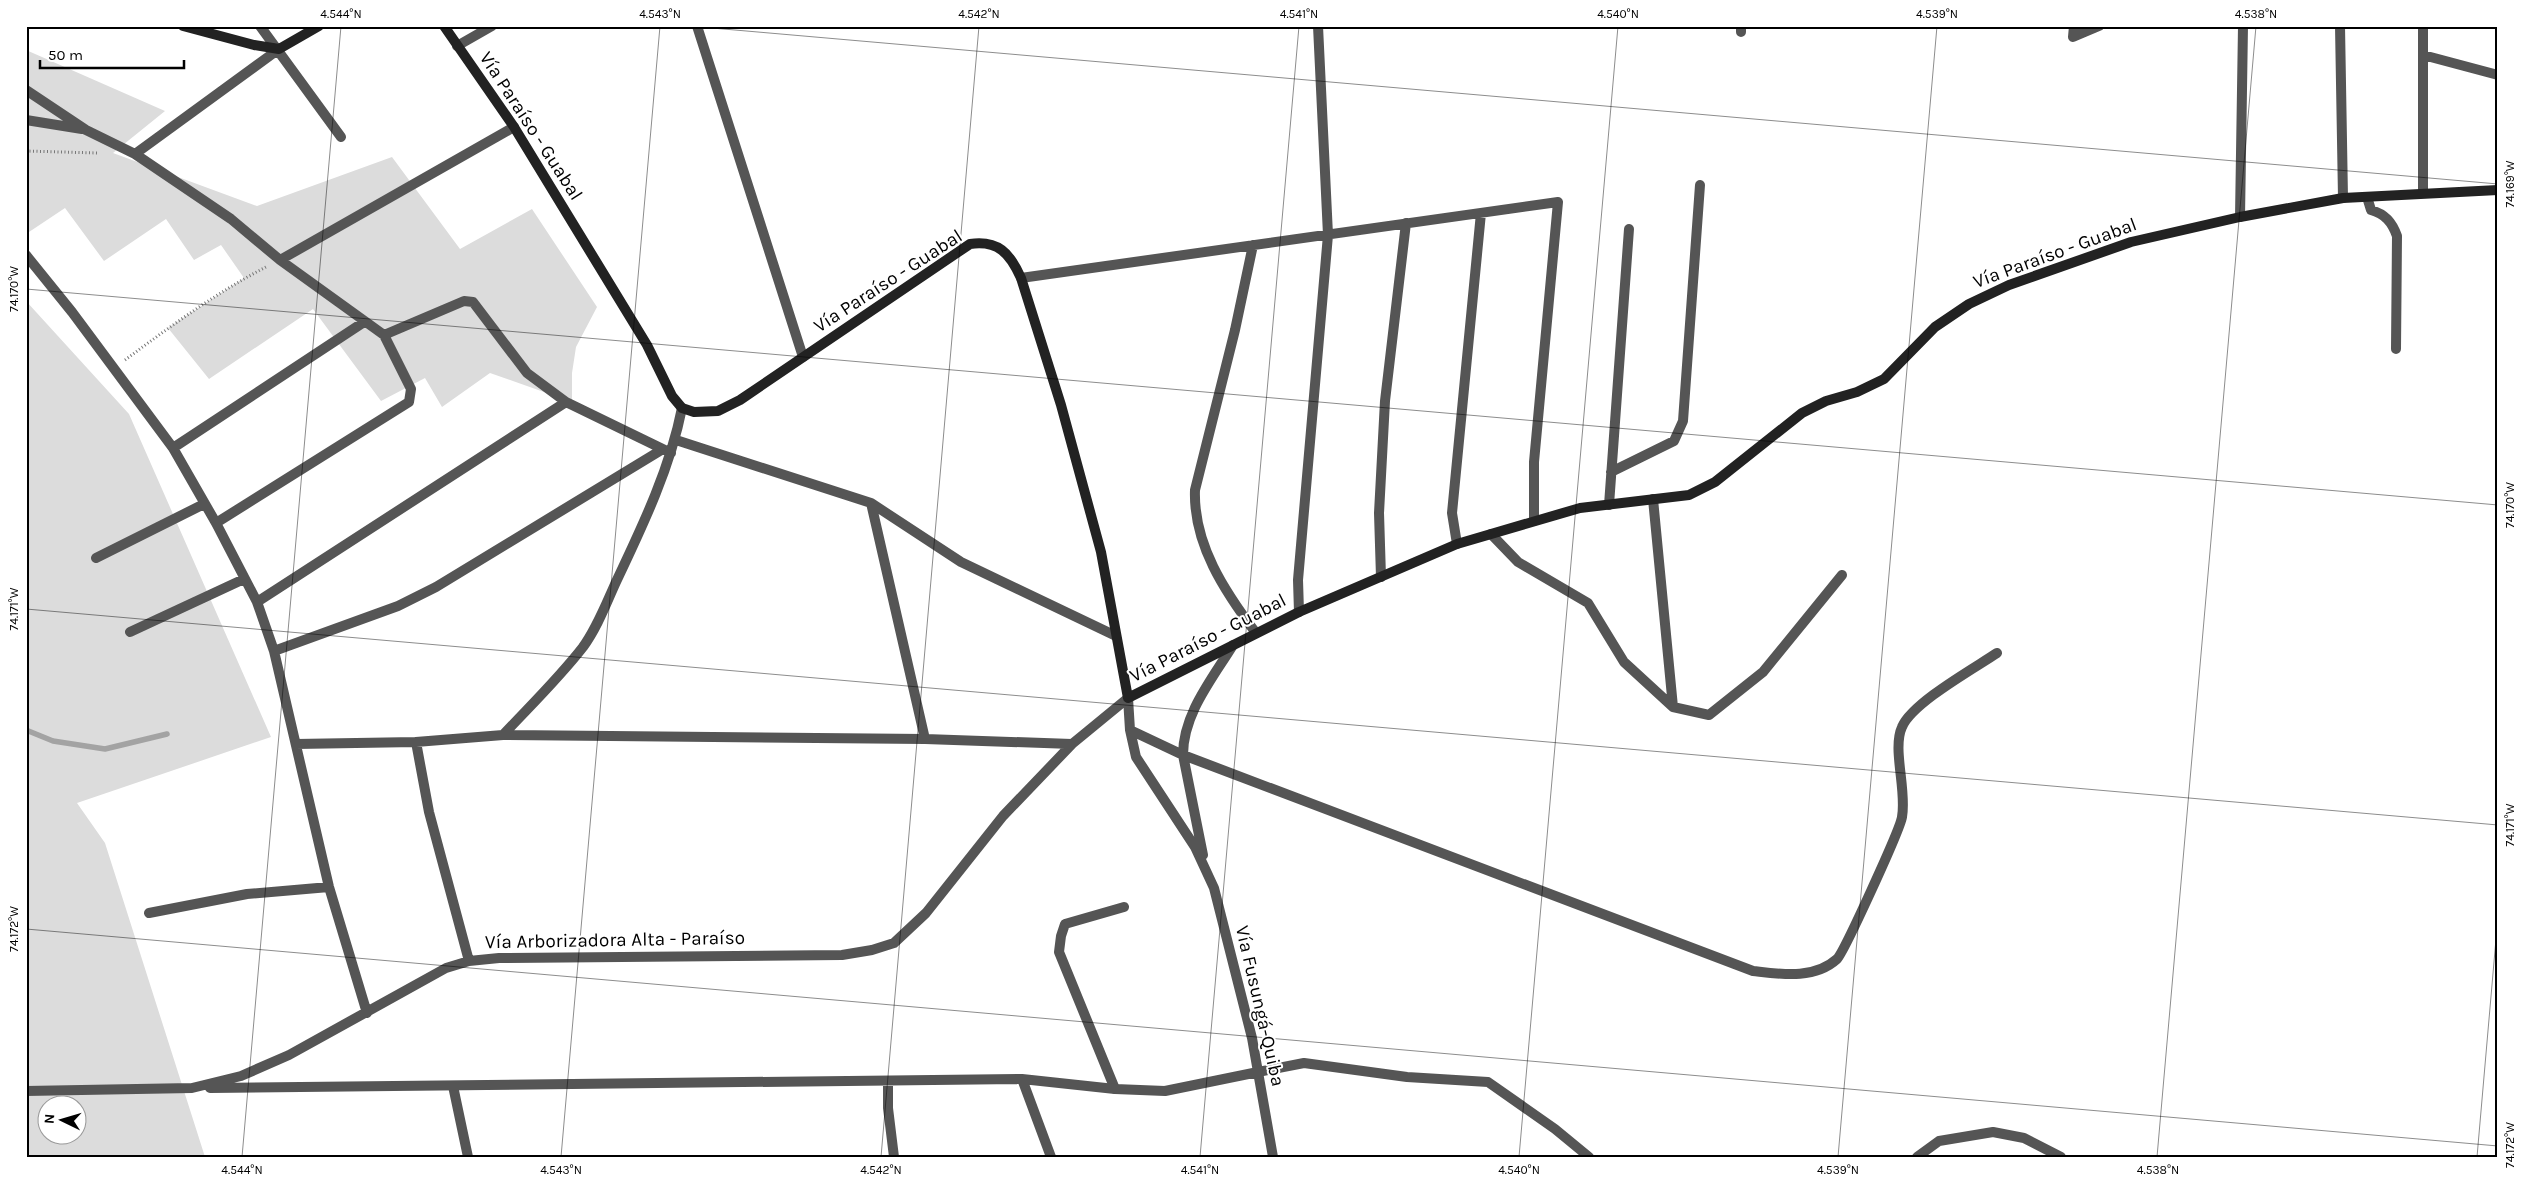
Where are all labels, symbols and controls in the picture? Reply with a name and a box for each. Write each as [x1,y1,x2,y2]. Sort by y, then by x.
text: 4.544°N [320,7,362,21]
text: 4.543°N [639,7,681,21]
text: 4.542°N [958,7,1000,21]
text: 4.541°N [1280,7,1318,21]
text: 4.540°N [1597,7,1639,21]
text: 4.539°N [1916,7,1958,21]
text: 4.538°N [2235,7,2277,21]
scale bar [40,38,184,70]
text: 50 m [48,46,83,64]
street label: Vía Paraíso - Guabal [475,48,587,204]
text: 74.169°W [2503,160,2517,208]
street label: Vía Paraíso - Guabal [1970,213,2140,293]
street label: Vía Paraíso - Guabal [810,225,966,337]
text: 74.170°W [7,266,21,312]
text: 74.170°W [2503,482,2517,528]
text: 74.171°W [7,587,21,630]
street label: Vía Paraíso - Guabal [1126,589,1290,687]
text: 74.171°W [2503,803,2517,846]
text: 74.172°W [7,906,21,952]
street label: Vía Fusungá-Quiba [1231,923,1289,1089]
street label: Vía Arborizadora Alta - Paraíso [485,927,745,953]
north arrow [38,1096,88,1146]
text: N [41,1113,58,1125]
text: 74.172°W [2503,1122,2517,1168]
text: 4.544°N [221,1163,263,1177]
text: 4.543°N [540,1163,582,1177]
text: 4.542°N [860,1163,902,1177]
text: 4.541°N [1181,1163,1219,1177]
text: 4.540°N [1498,1163,1540,1177]
text: 4.539°N [1817,1163,1859,1177]
text: 4.538°N [2137,1163,2179,1177]

